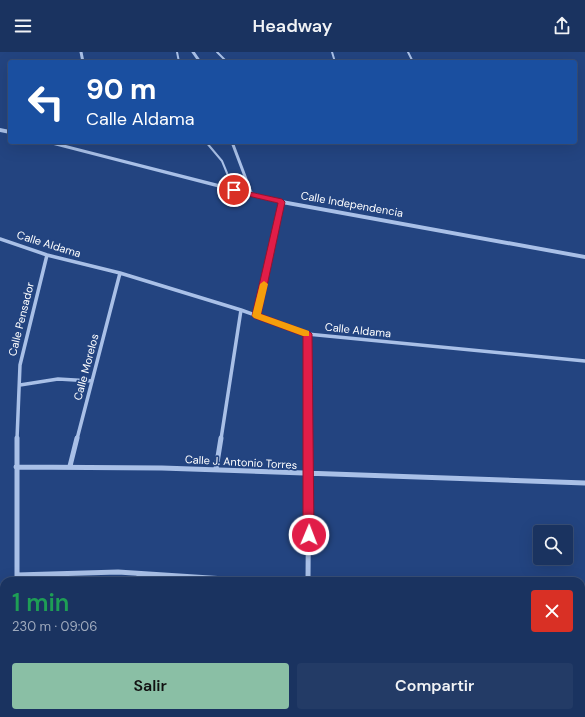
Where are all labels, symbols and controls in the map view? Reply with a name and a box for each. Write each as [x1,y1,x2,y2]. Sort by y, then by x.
text: Headway [253,14,332,38]
icon: menu [12,15,34,37]
icon: share [551,15,573,37]
text: 90 m [86,71,156,108]
icon: left [20,76,72,128]
text: Calle Aldama [86,107,195,131]
pin [217,173,251,207]
icon: arrive [223,179,245,201]
street label: Calle Independencia [300,188,404,220]
street label: Calle Aldama [15,228,83,260]
street label: Calle Pensador [5,281,37,357]
street label: Calle Aldama [324,320,392,340]
street label: Calle Morelos [70,332,102,402]
street label: Calle J. Antonio Torres [184,452,298,472]
position arrow [288,514,330,556]
map controls [533,525,573,565]
button: search [533,525,573,565]
text: 1 min [12,587,69,618]
button: close [531,590,573,632]
text: 230 m · 09:06 [12,618,97,635]
button: Salir [12,663,289,709]
button: Compartir [297,663,573,709]

